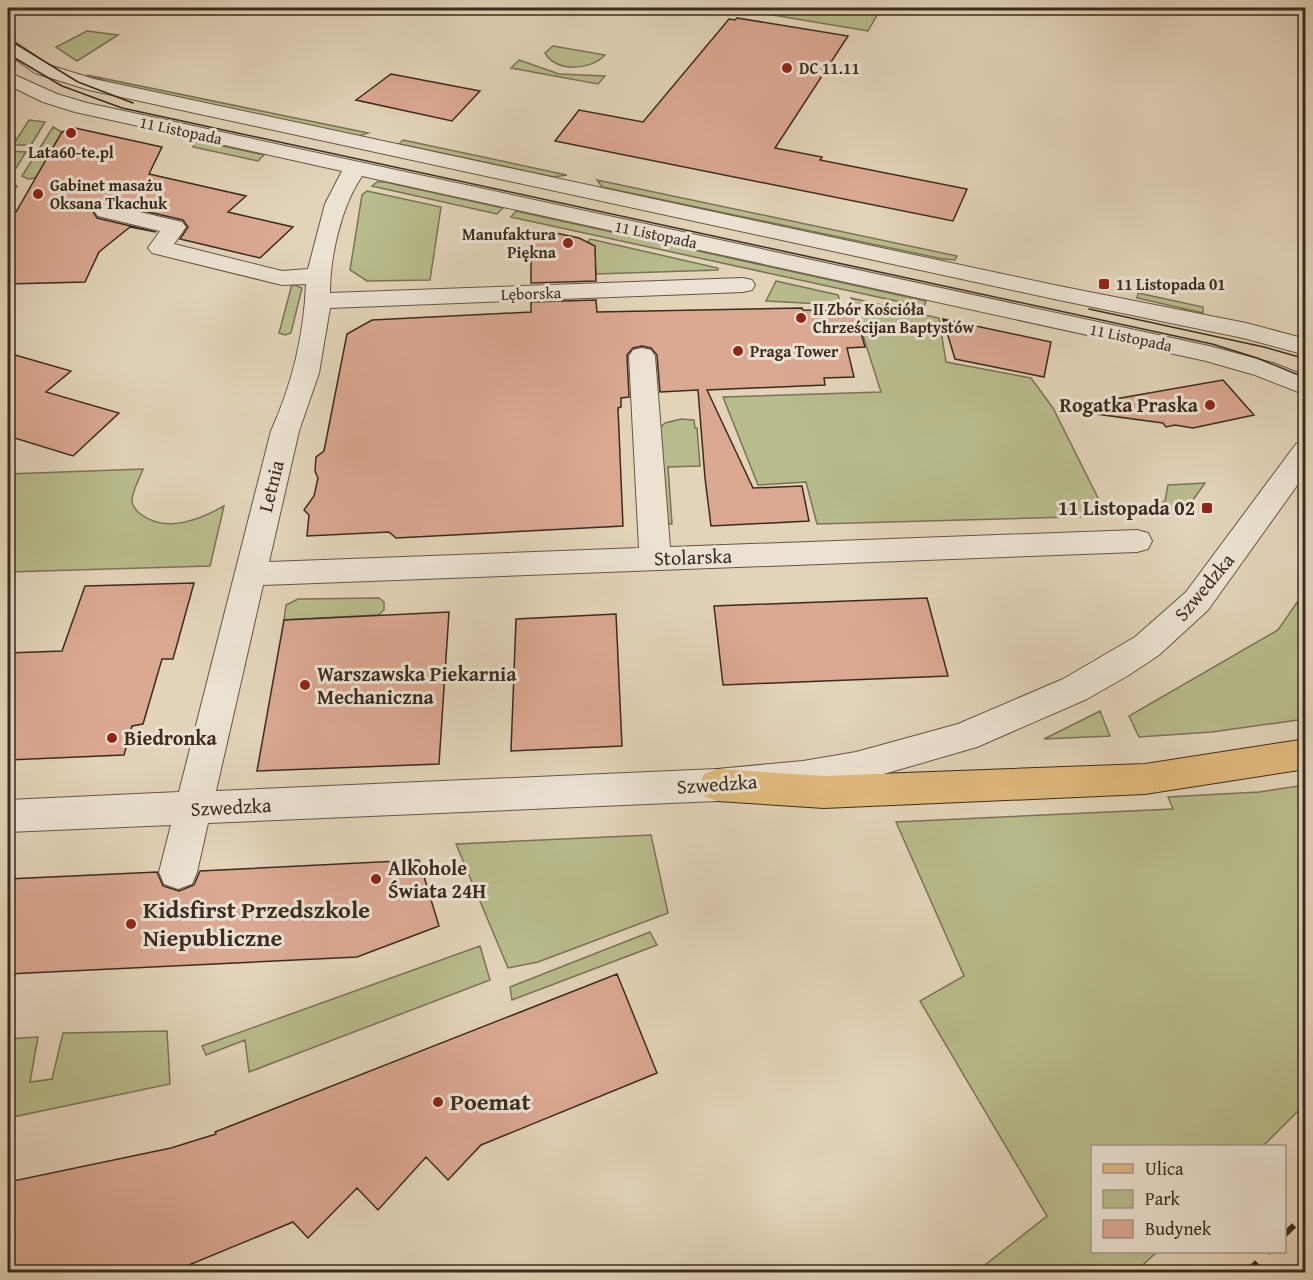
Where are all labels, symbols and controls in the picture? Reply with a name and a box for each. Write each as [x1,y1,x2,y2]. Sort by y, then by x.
place label: DC 11.11 [799,56,860,80]
marker: DC 11.11 [780,61,794,75]
street label: 11 Listopada [138,110,225,151]
marker: Lata60-te.pl [64,126,78,140]
place label: Lata60-te.pl [28,140,114,164]
place label: Gabinet masażu Oksana Tkachuk [50,173,168,215]
marker: Gabinet masażu Oksana Tkachuk [31,187,45,201]
street label: 11 Listopada [613,214,700,255]
place label: Manufaktura Piękna [462,222,557,264]
marker: Manufaktura Piękna [561,236,575,250]
place label: 11 Listopada 01 [1116,272,1226,296]
marker: 11 Listopada 01 [1097,277,1111,291]
street label: Lęborska [500,280,562,306]
place label: II Zbór Kościóła Chrześcijan Baptystów [813,297,974,339]
marker: II Zbór Kościóła Chrześcijan Baptystów [794,311,808,325]
street label: 11 Listopada [1088,317,1175,358]
place label: Praga Tower [750,339,839,363]
marker: Praga Tower [731,344,745,358]
place label: Rogatka Praska [1059,390,1199,419]
marker: Rogatka Praska [1203,398,1217,412]
street label: Letnia [250,456,291,515]
place label: 11 Listopada 02 [1058,493,1195,522]
marker: 11 Listopada 02 [1200,501,1214,515]
street label: Stolarska [654,541,733,572]
street label: Szwedzka [1167,546,1241,627]
place label: Warszawska Piekarnia Mechaniczna [317,659,517,711]
marker: Warszawska Piekarnia Mechaniczna [298,678,312,692]
place label: Biedronka [124,723,218,752]
marker: Biedronka [105,731,119,745]
street label: Szwedzka [676,766,759,801]
street label: Szwedzka [190,790,273,823]
place label: Alkohole Świata 24H [388,853,486,905]
marker: Alkohole Świata 24H [369,872,383,886]
place label: Kidsfirst Przedszkole Niepubliczne [143,892,370,955]
marker: Kidsfirst Przedszkole Niepubliczne [124,917,138,931]
place label: Poemat [450,1084,530,1119]
marker: Poemat [431,1095,445,1109]
legend [1091,1145,1286,1253]
text: Ulica [1145,1155,1184,1182]
text: Park [1145,1185,1181,1212]
text: Budynek [1145,1215,1212,1242]

